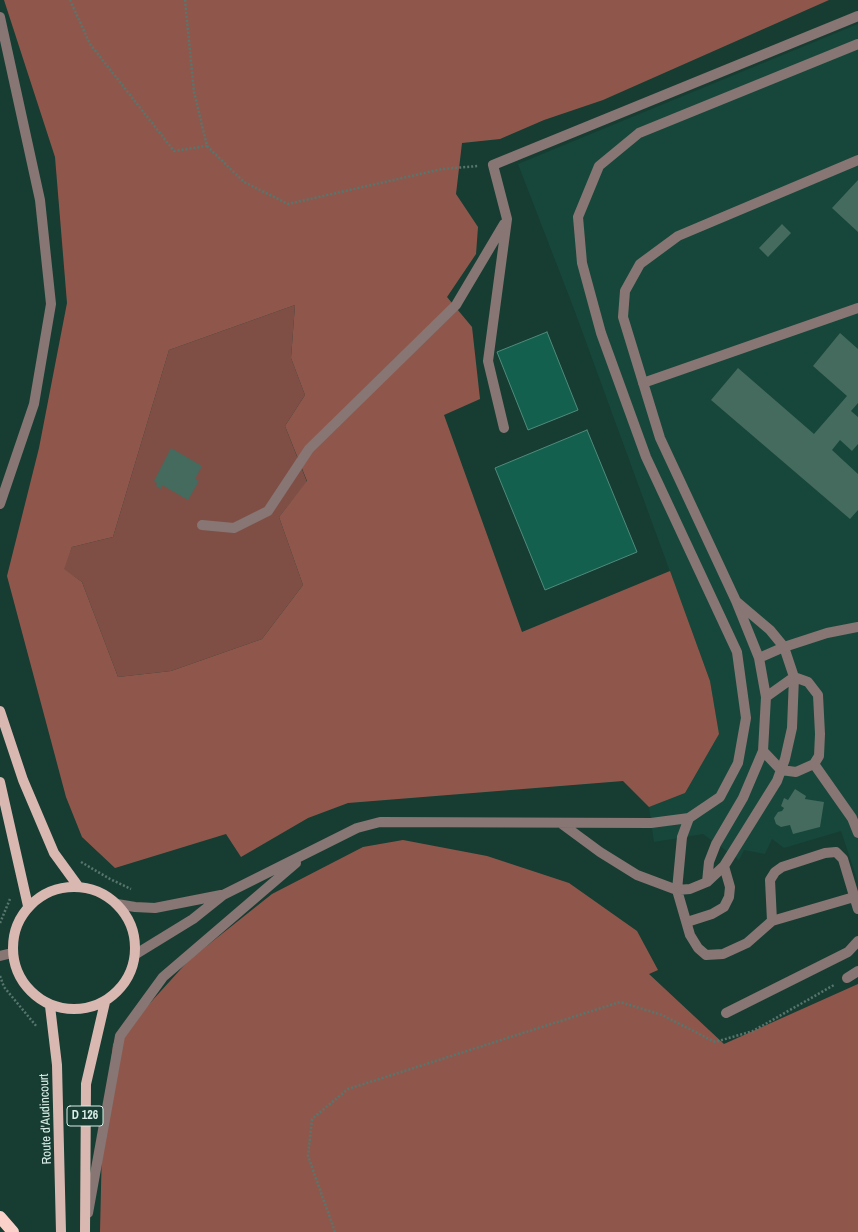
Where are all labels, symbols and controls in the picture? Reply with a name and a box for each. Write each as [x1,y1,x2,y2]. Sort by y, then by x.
street label: Route d'Audincourt [37,1073,55,1165]
road number: D 126 [67,1106,103,1126]

